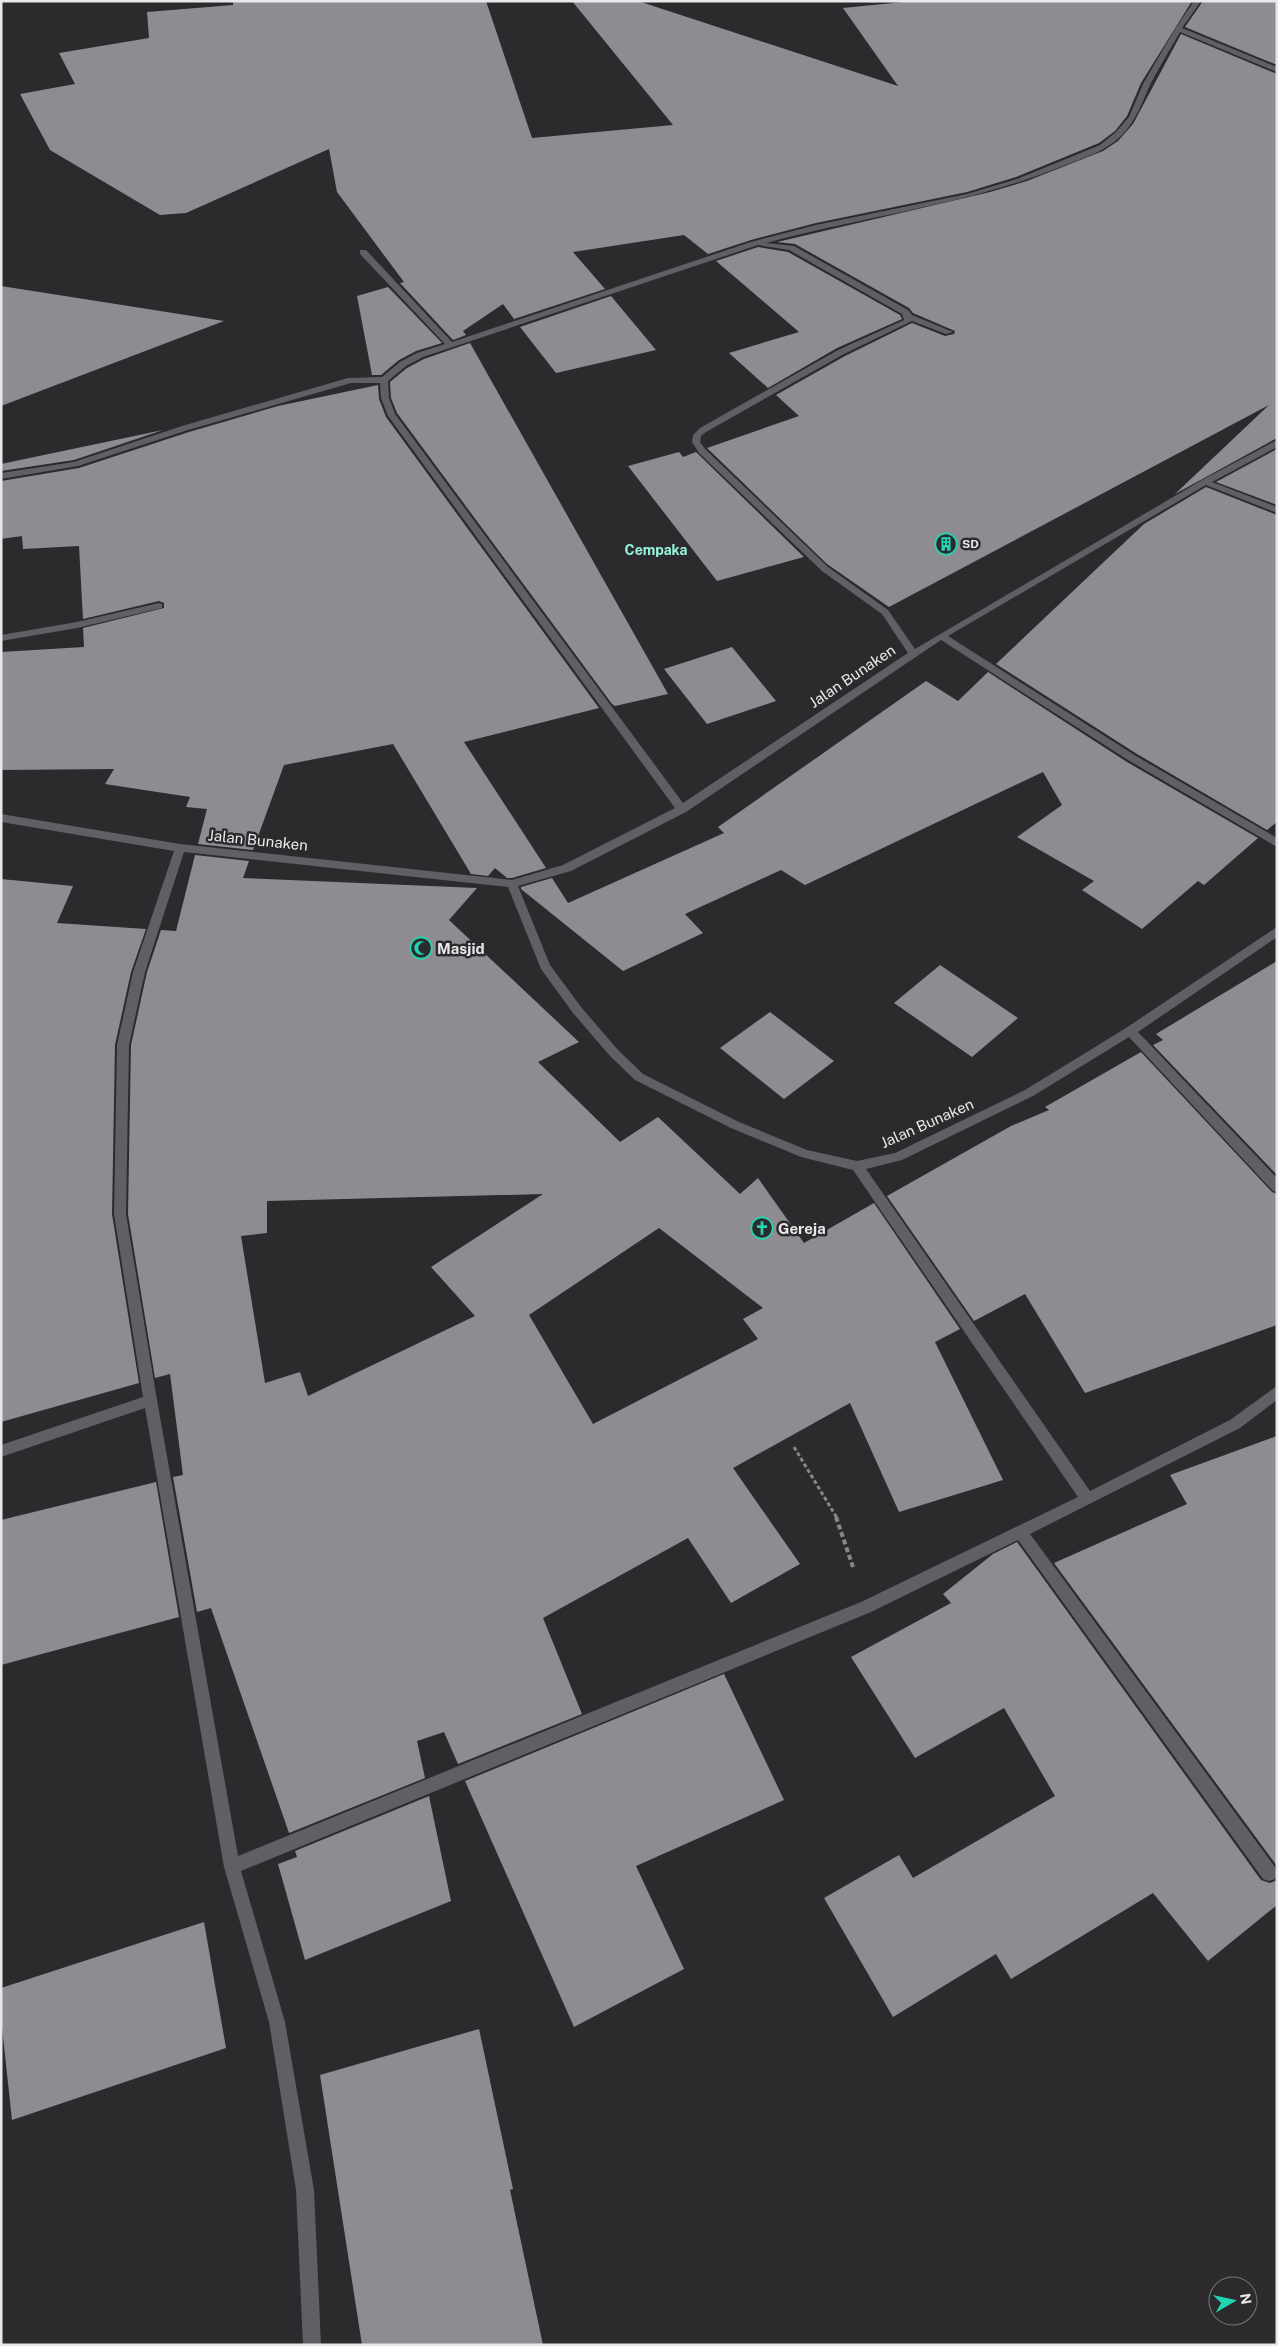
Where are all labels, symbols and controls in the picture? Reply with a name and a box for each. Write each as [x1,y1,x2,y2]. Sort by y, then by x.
building icon: SD [934,532,958,556]
place label: SD [962,537,979,551]
district label: Cempaka [625,542,688,558]
street label: Jalan Bunaken [806,641,898,711]
street label: Jalan Bunaken [207,826,309,854]
mosque icon: Masjid [409,936,433,960]
place label: Masjid [437,940,485,957]
street label: Jalan Bunaken [878,1095,976,1151]
church icon: Gereja [750,1216,774,1240]
place label: Gereja [778,1220,826,1237]
north arrow [1208,2276,1258,2326]
text: N [1237,2292,1255,2306]

